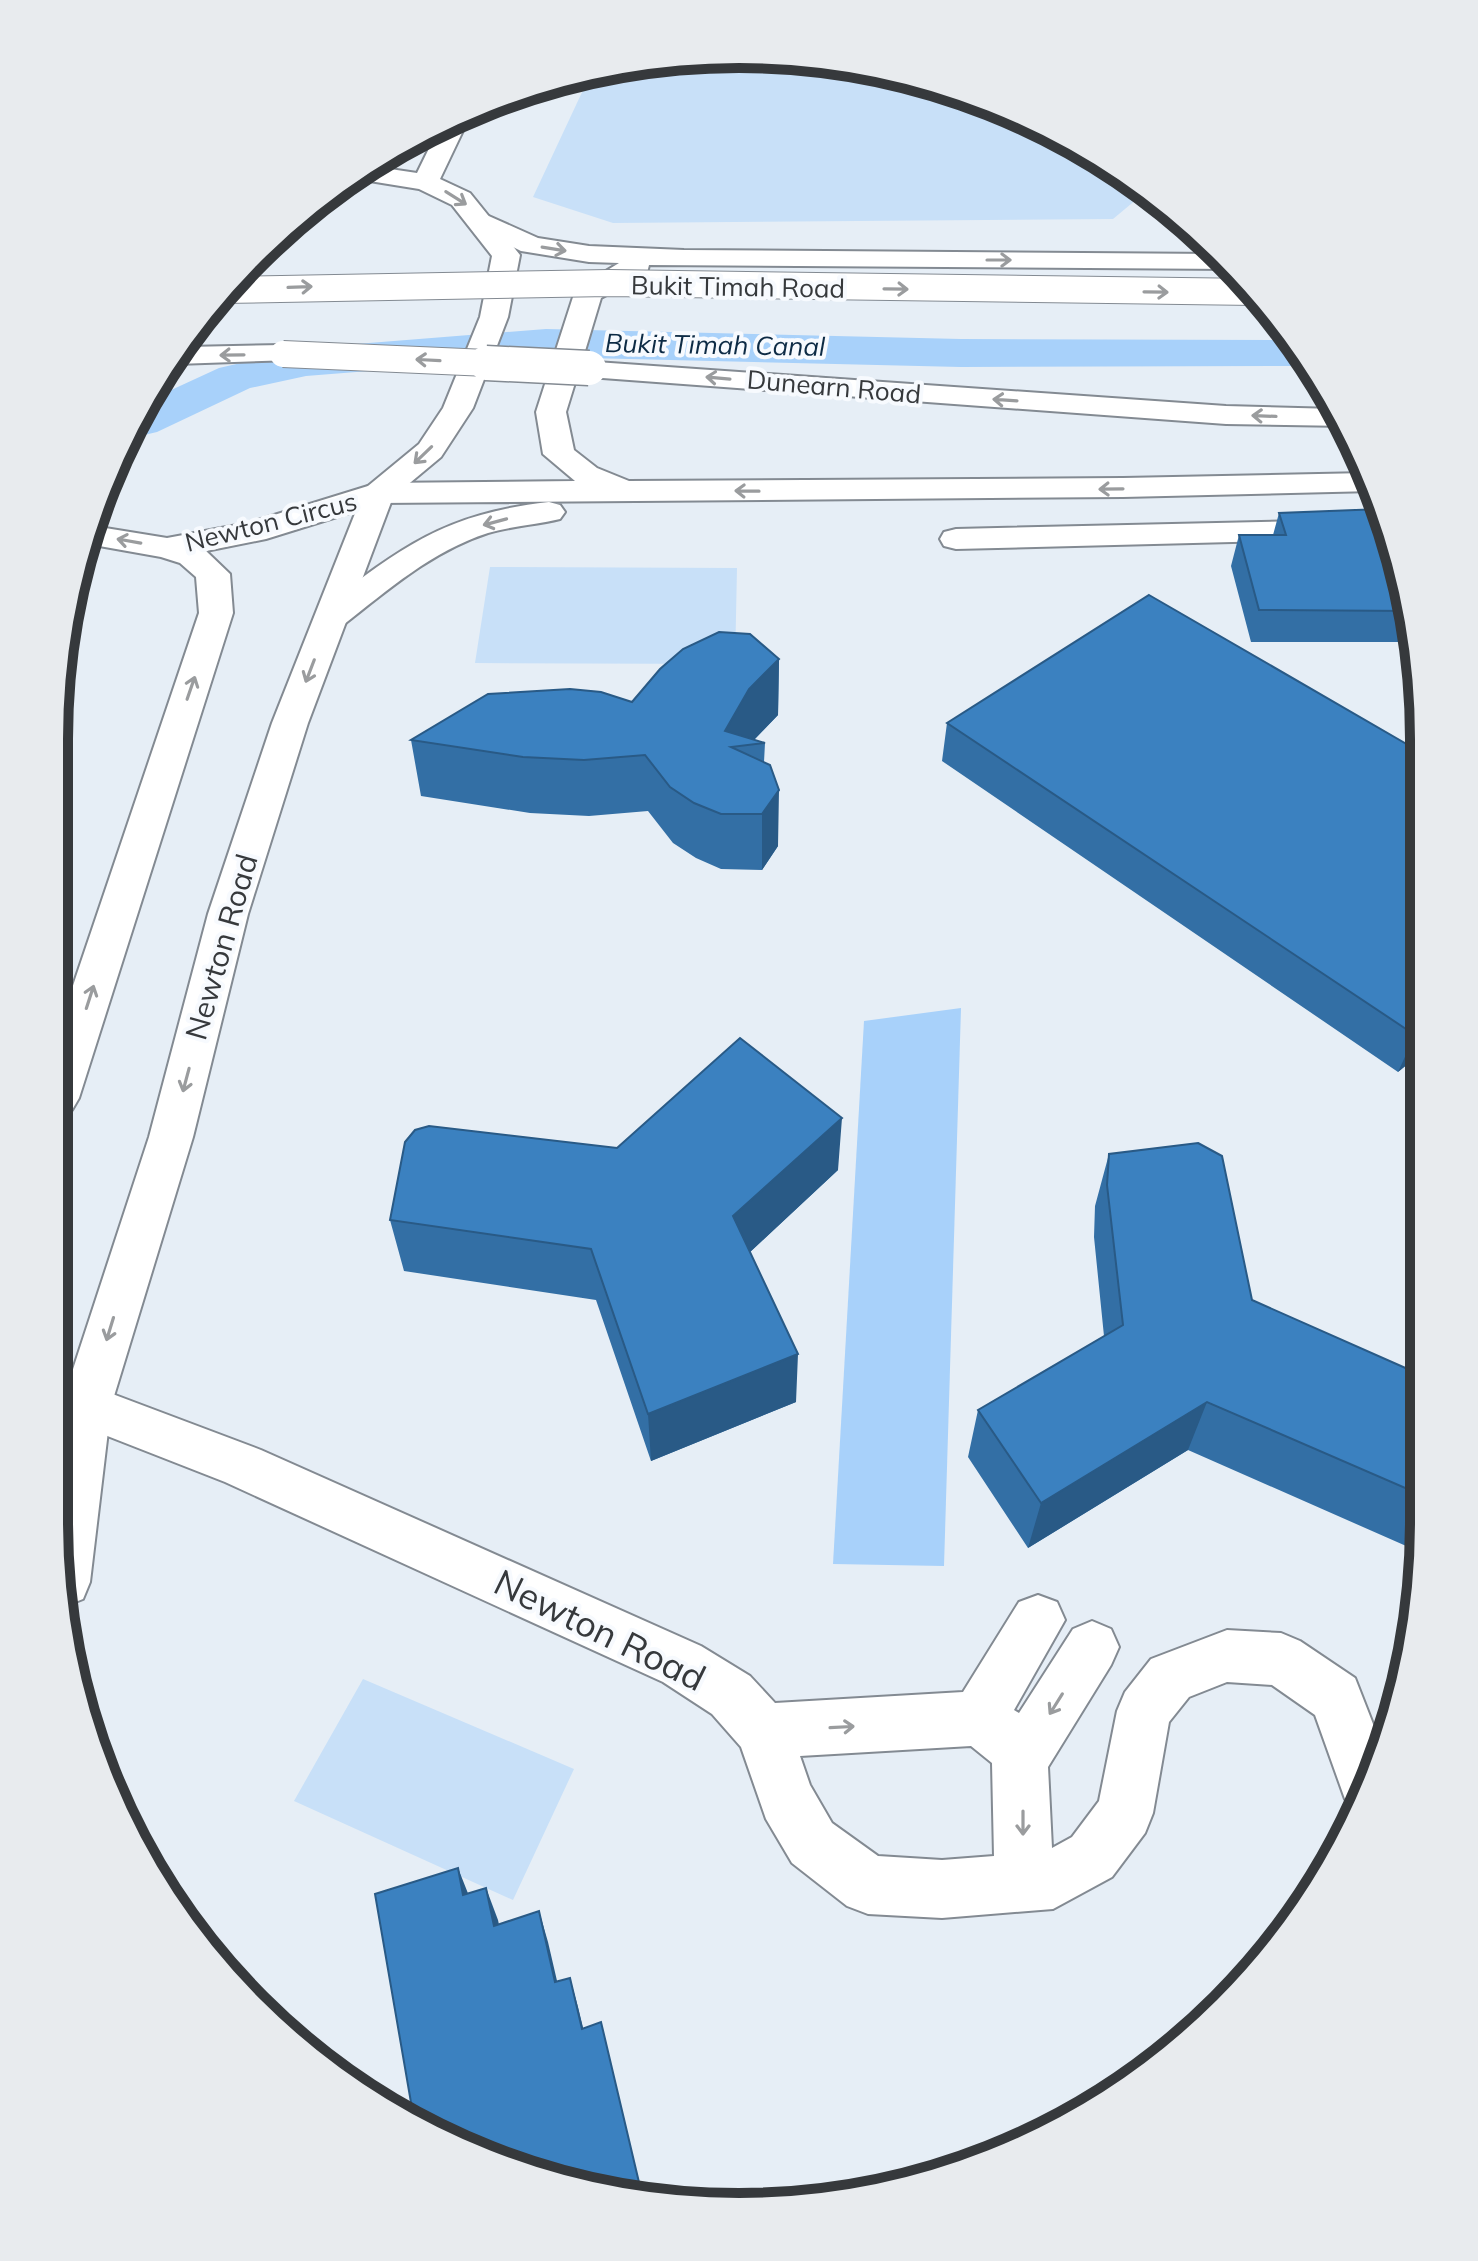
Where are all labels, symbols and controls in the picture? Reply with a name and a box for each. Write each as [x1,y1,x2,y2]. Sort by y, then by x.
one-way arrow [444,191,467,207]
one-way arrow [541,242,566,257]
one-way arrow [985,252,1012,268]
street label: Bukit Timah Road [631,268,845,305]
one-way arrow [286,279,313,295]
one-way arrow [882,281,909,297]
one-way arrow [1142,284,1169,300]
water label: Bukit Timah Canal [604,326,826,363]
one-way arrow [219,347,246,362]
one-way arrow [415,353,442,368]
street label: Dunearn Road [746,362,922,411]
one-way arrow [705,370,732,385]
one-way arrow [992,392,1019,407]
one-way arrow [1251,409,1278,424]
one-way arrow [414,445,434,463]
one-way arrow [1098,481,1125,497]
street label: Newton Circus [181,484,360,559]
one-way arrow [734,484,761,499]
one-way arrow [482,515,508,530]
one-way arrow [117,533,142,548]
one-way arrow [302,658,316,683]
one-way arrow [184,676,199,701]
street label: Newton Road [176,850,266,1044]
one-way arrow [83,985,98,1010]
one-way arrow [177,1066,192,1092]
one-way arrow [102,1316,117,1341]
street label: Newton Road [487,1559,713,1700]
one-way arrow [1047,1692,1064,1714]
one-way arrow [828,1719,855,1734]
one-way arrow [1015,1809,1031,1836]

